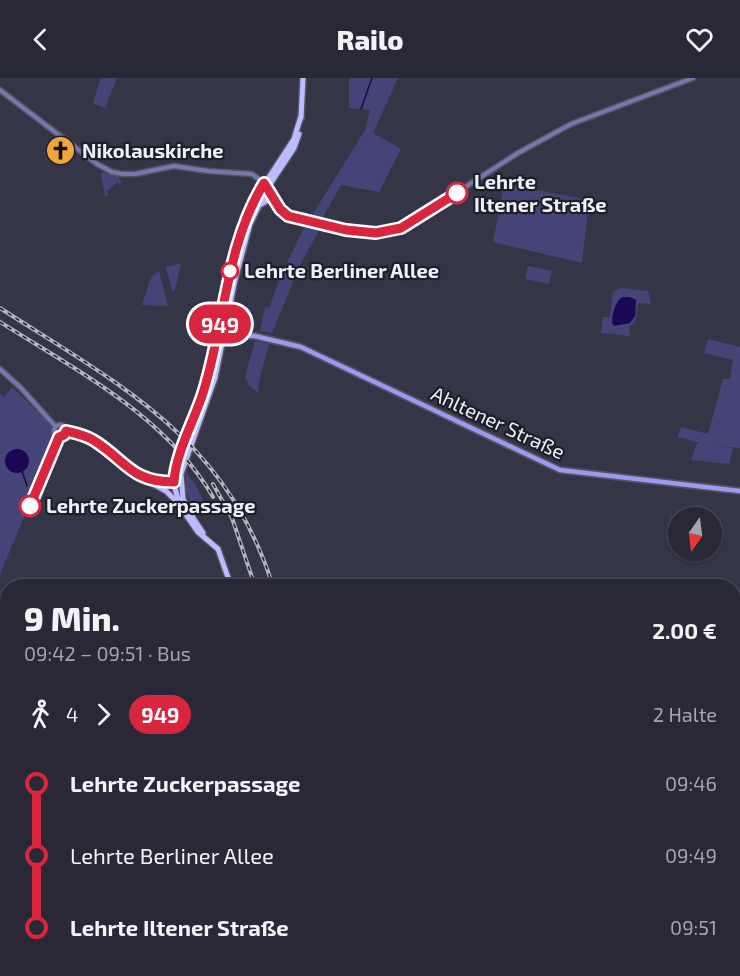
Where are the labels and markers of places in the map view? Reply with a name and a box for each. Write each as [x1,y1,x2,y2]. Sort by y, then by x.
church icon: Nikolauskirche [45,135,77,167]
place label: Nikolauskirche [82,138,224,162]
place label: Lehrte Iltener Straße [474,169,607,216]
marker: Lehrte Iltener Straße [446,182,468,204]
place label: Lehrte Berliner Allee [244,258,439,282]
marker: Lehrte Berliner Allee [221,262,239,280]
place label: Lehrte Zuckerpassage [46,493,256,517]
marker: Lehrte Zuckerpassage [19,495,41,517]

